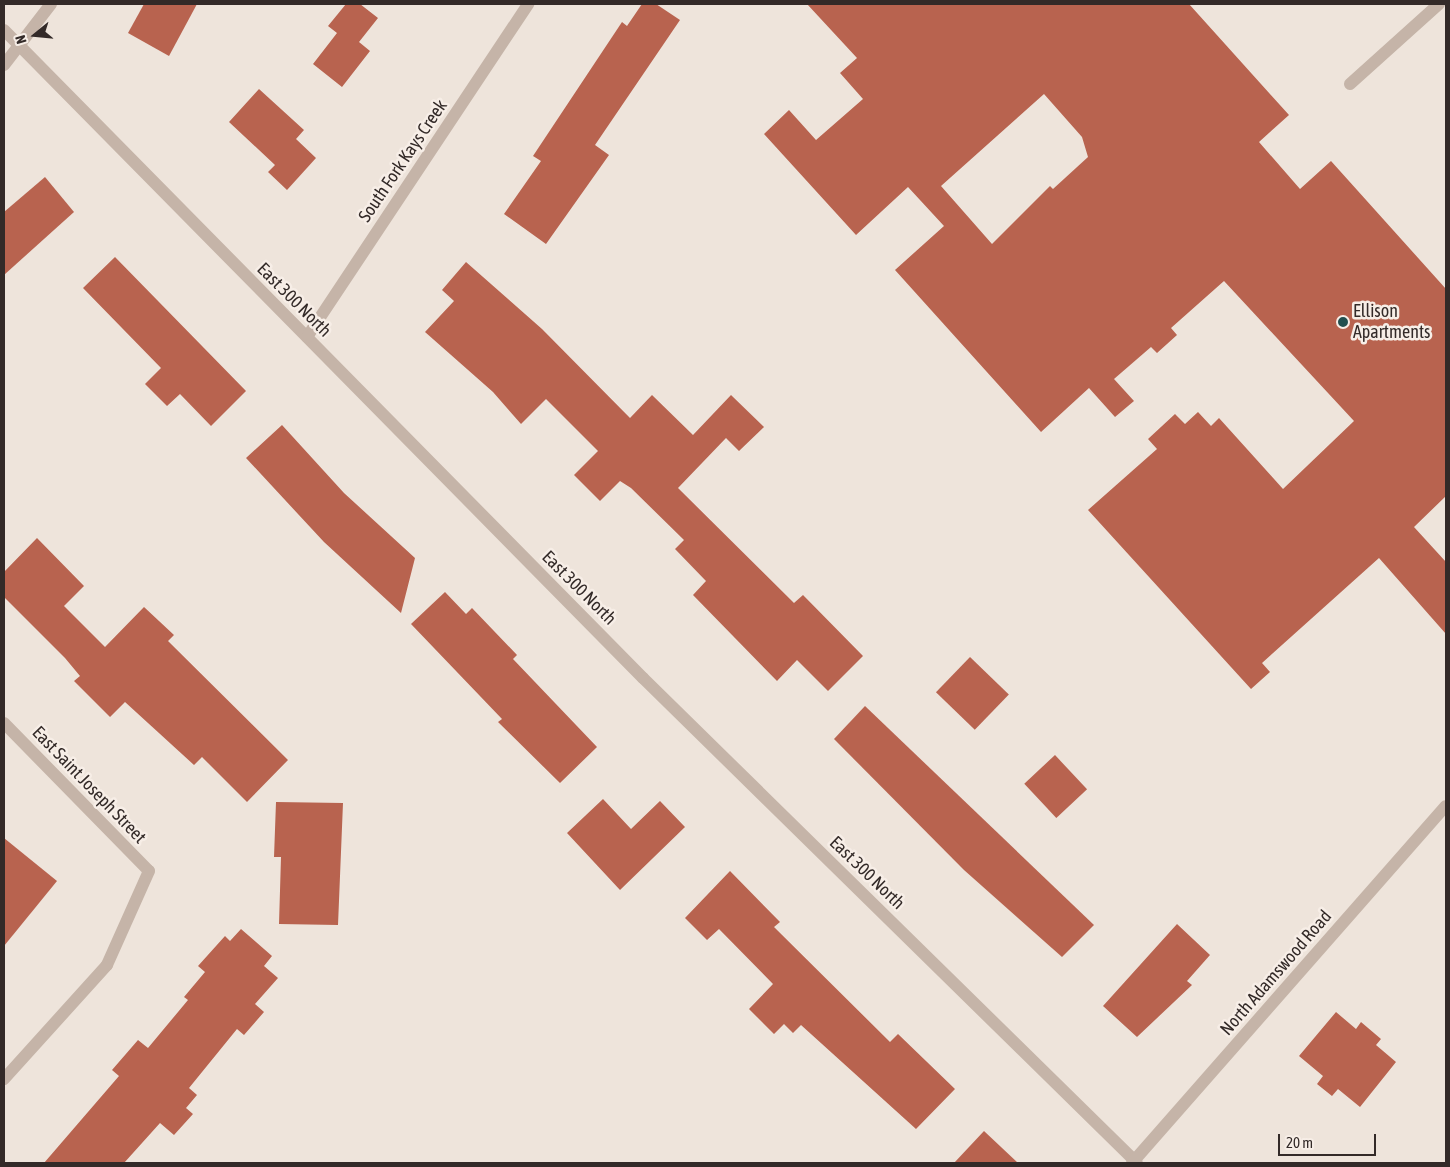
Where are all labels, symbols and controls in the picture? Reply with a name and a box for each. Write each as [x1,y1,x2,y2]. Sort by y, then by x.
north arrow [10,10,60,60]
text: N [12,33,30,46]
street label: South Fork Kays Creek [354,96,452,226]
street label: East 300 North [252,258,336,342]
place label: Ellison Apartments [1353,301,1430,344]
marker: Ellison Apartments [1337,316,1349,328]
street label: East 300 North [537,546,621,630]
street label: East Saint Joseph Street [28,722,150,848]
street label: East 300 North [825,832,909,914]
street label: North Adamswood Road [1216,906,1336,1040]
scale bar [1280,1124,1378,1156]
text: 20 m [1286,1134,1313,1151]

